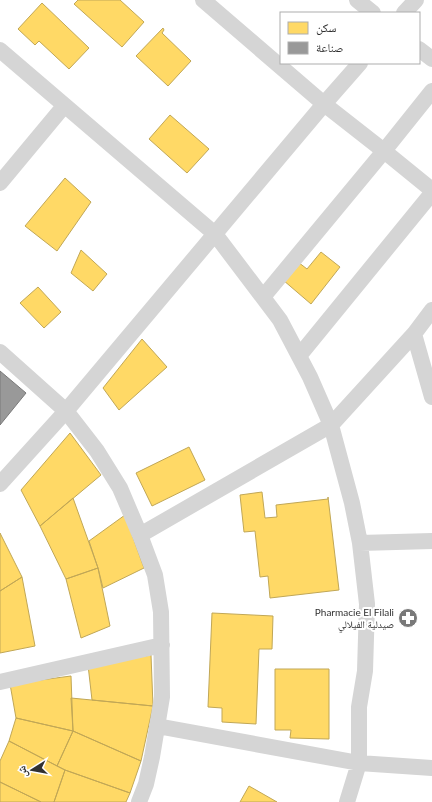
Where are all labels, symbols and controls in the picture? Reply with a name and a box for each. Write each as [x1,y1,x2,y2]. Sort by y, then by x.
legend [280,12,420,64]
text: سكن [316,20,337,35]
text: صناعة [316,40,343,55]
place label: Pharmacie El Filali صيدلية الفيلالي [315,606,394,633]
pharmacy icon: Pharmacie El Filali صيدلية الفيلالي [397,607,419,629]
north arrow [12,750,52,790]
text: ش [14,764,31,779]

